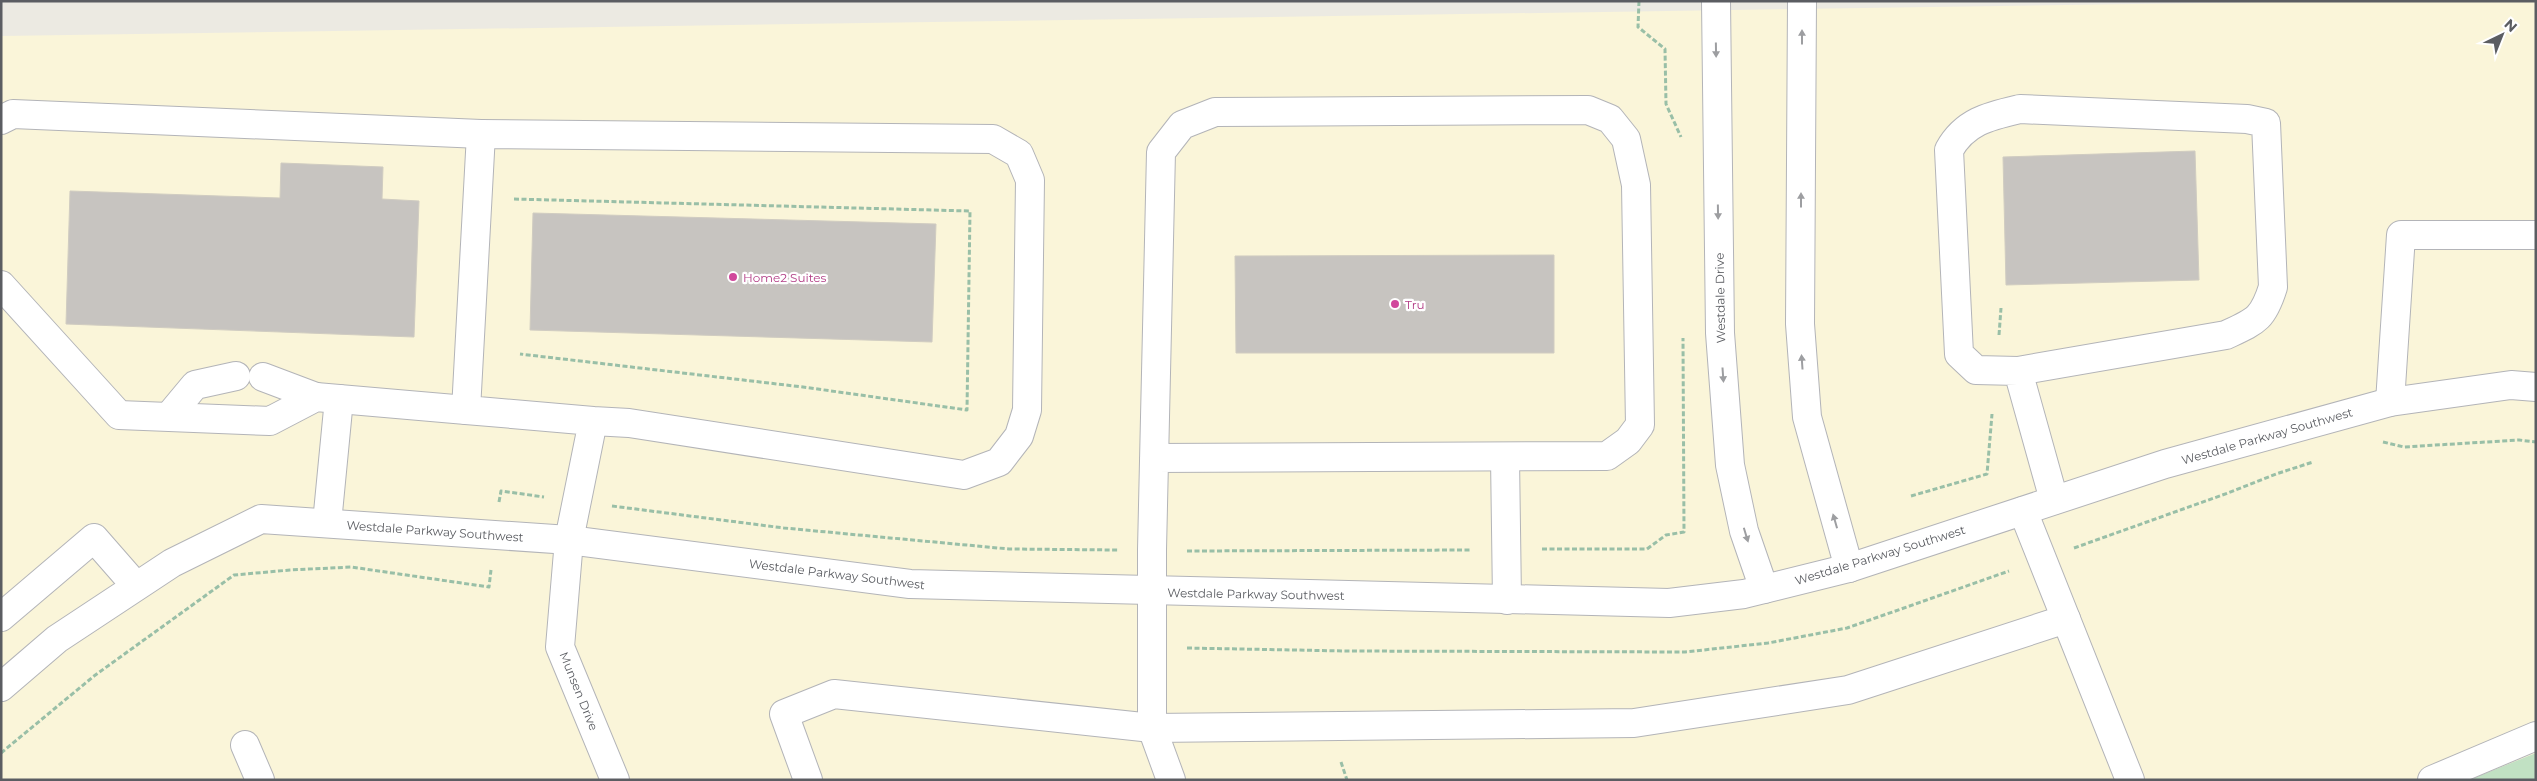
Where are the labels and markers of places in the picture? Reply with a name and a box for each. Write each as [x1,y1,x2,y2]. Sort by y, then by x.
place label: Home2 Suites [743,270,827,285]
marker: Home2 Suites [727,271,739,283]
place label: Tru [1405,297,1425,312]
marker: Tru [1389,298,1401,310]

